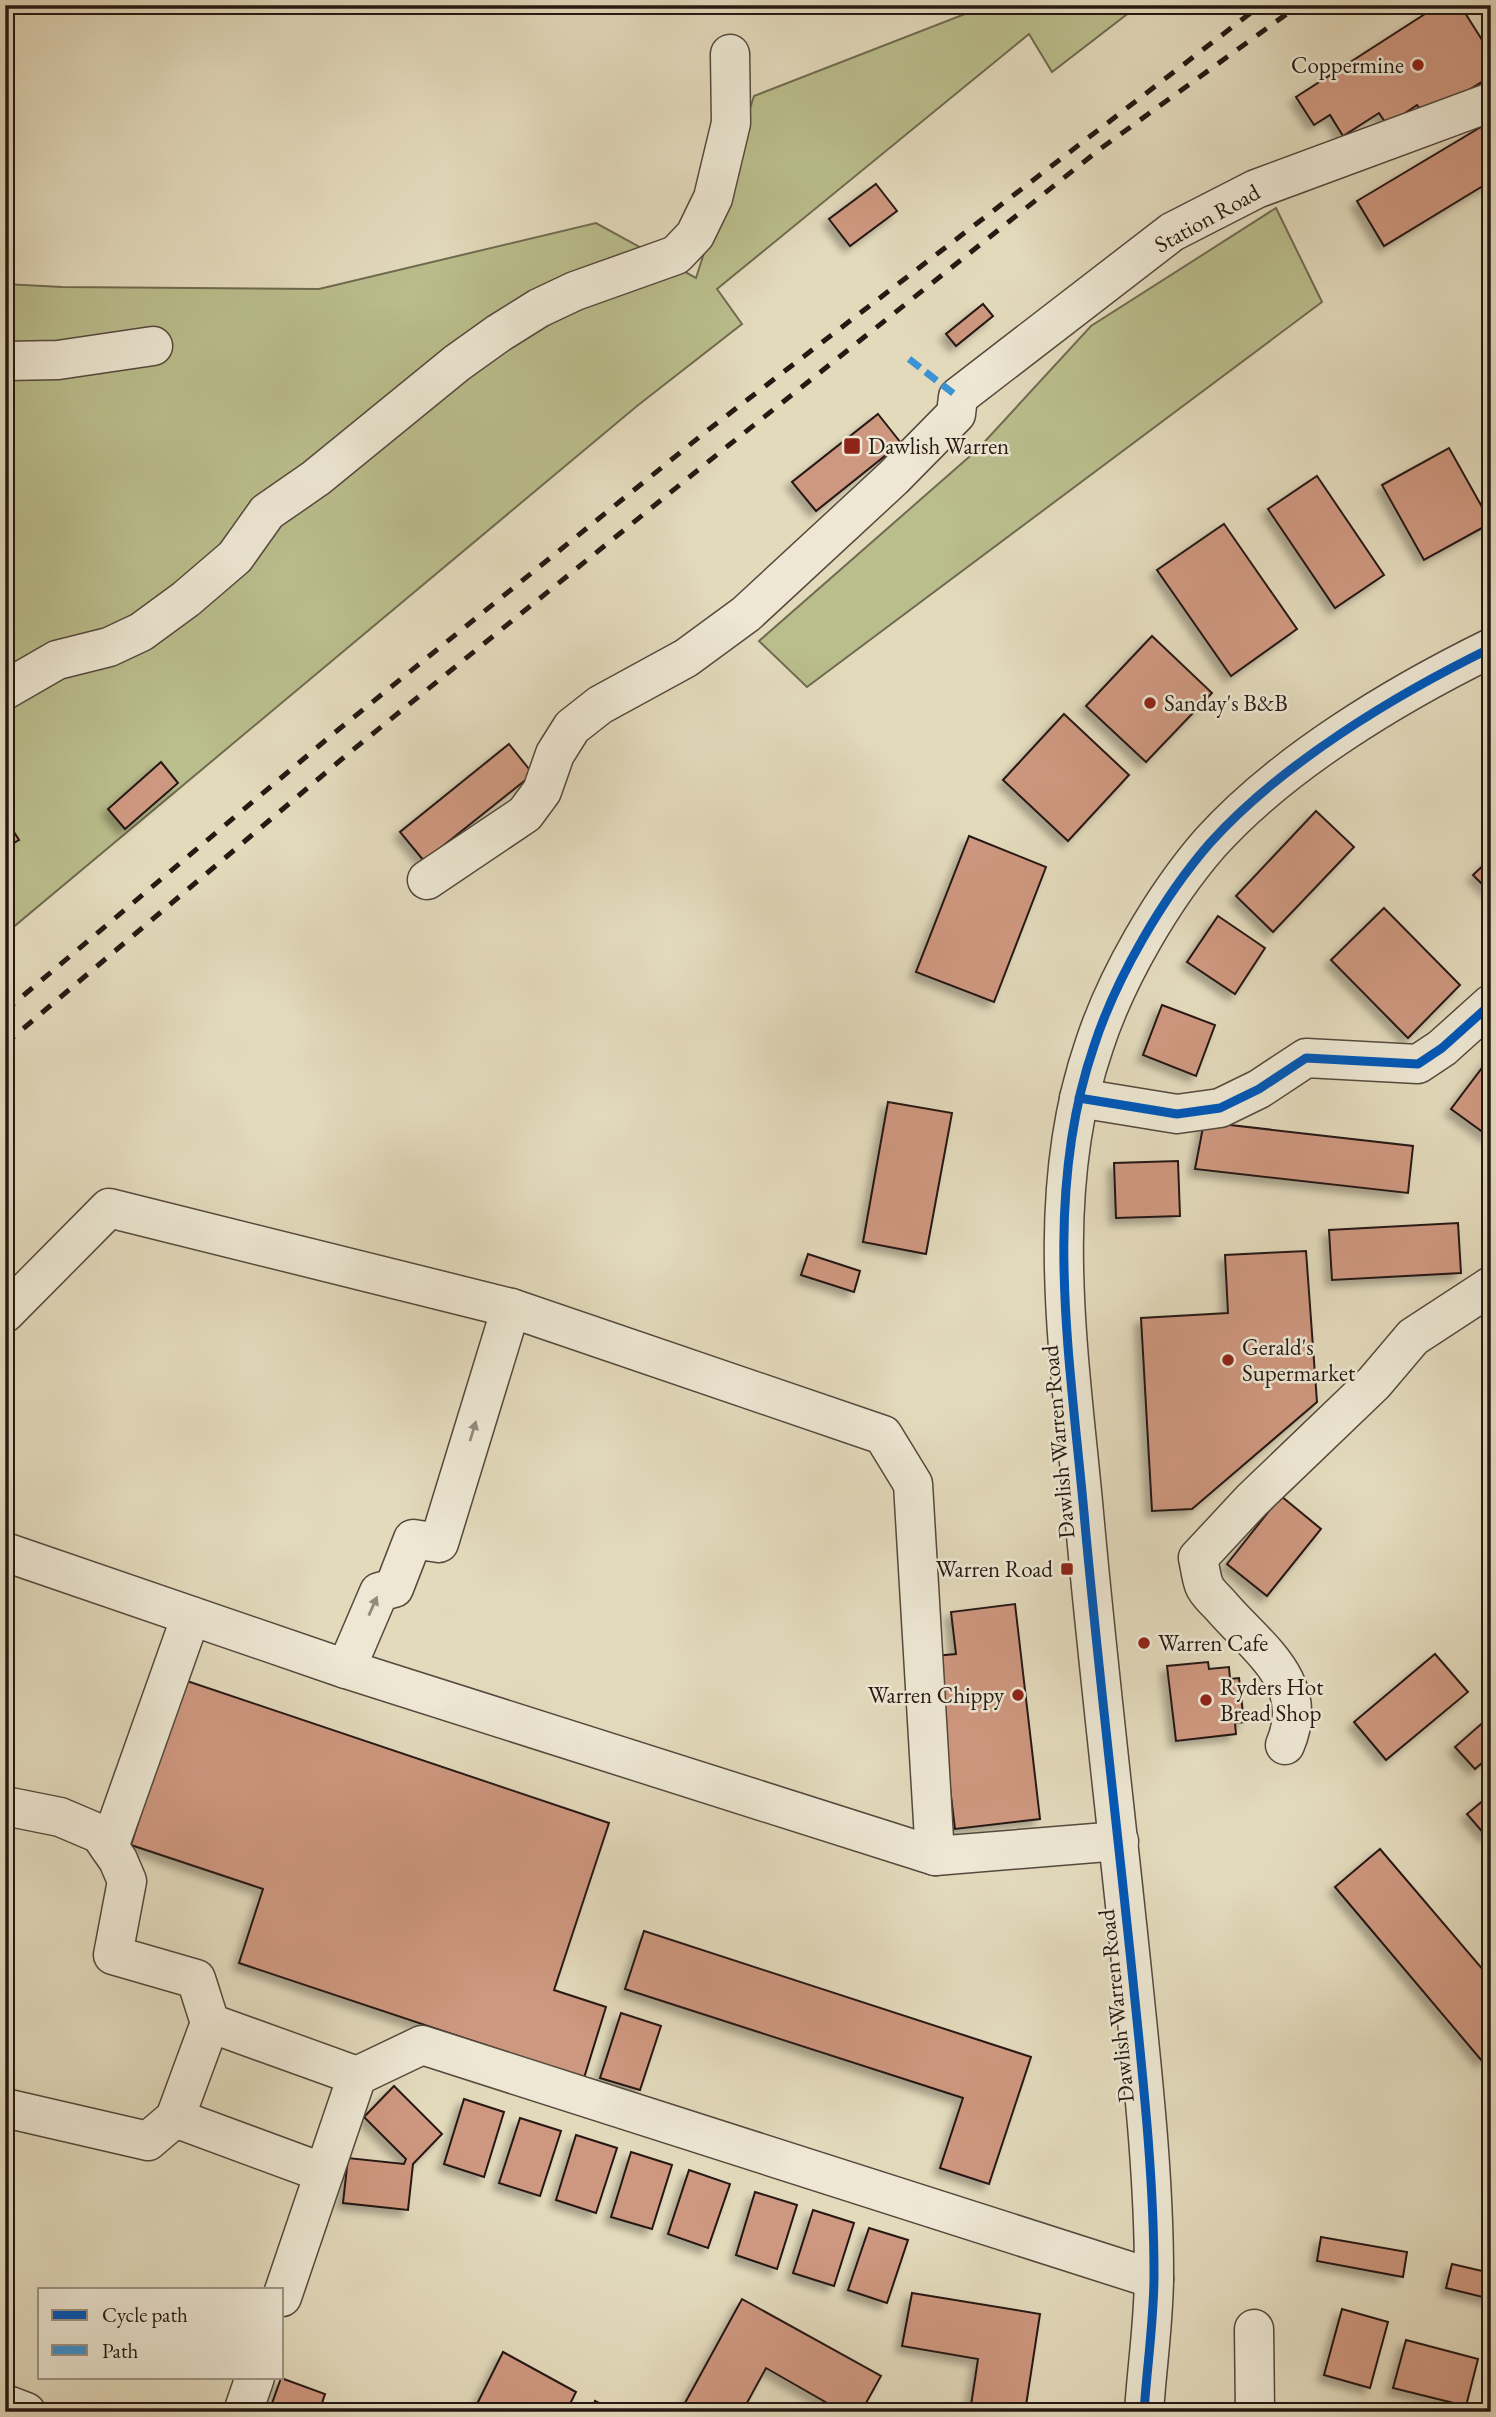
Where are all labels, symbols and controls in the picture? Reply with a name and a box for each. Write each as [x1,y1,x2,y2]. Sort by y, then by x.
place label: Coppermine [1291,50,1404,80]
marker: Coppermine [1410,57,1426,73]
street label: Station Road [1149,177,1265,259]
place label: Dawlish Warren [868,431,1009,461]
marker: Dawlish Warren [842,436,862,456]
place label: Sanday's B&B [1164,688,1288,718]
marker: Sanday's B&B [1142,695,1158,711]
place label: Gerald's Supermarket [1242,1332,1356,1388]
street label: Dawlish Warren Road [1035,1344,1081,1540]
marker: Gerald's Supermarket [1220,1352,1236,1368]
one-way arrow [469,1420,479,1441]
place label: Warren Road [936,1554,1053,1584]
marker: Warren Road [1059,1561,1075,1577]
one-way arrow [368,1596,379,1617]
place label: Warren Cafe [1158,1628,1268,1658]
marker: Warren Cafe [1136,1635,1152,1651]
place label: Ryders Hot Bread Shop [1220,1672,1324,1728]
place label: Warren Chippy [868,1680,1005,1710]
marker: Warren Chippy [1010,1687,1026,1703]
marker: Ryders Hot Bread Shop [1198,1692,1214,1708]
street label: Dawlish Warren Road [1091,1908,1141,2104]
legend [38,2288,284,2378]
text: Cycle path [102,2301,188,2328]
text: Path [102,2337,139,2364]

